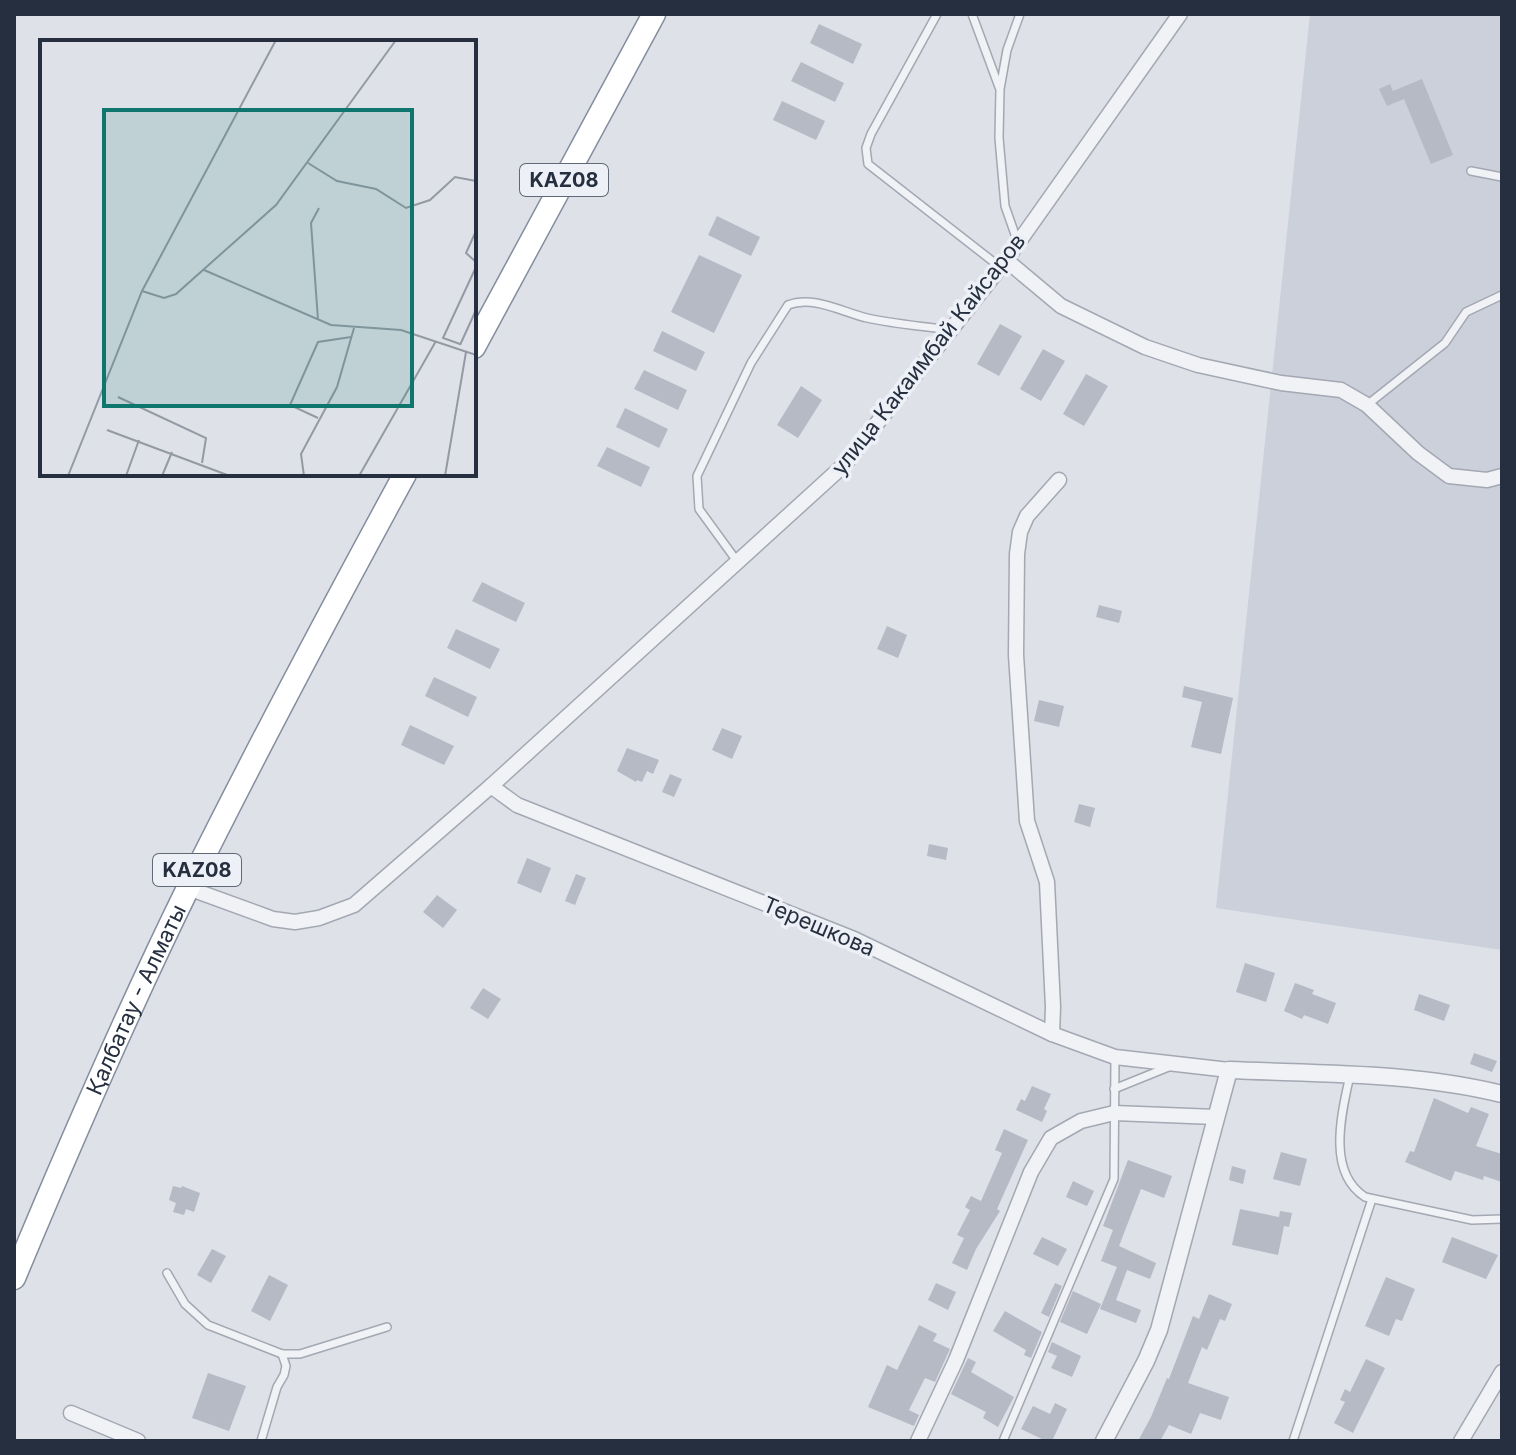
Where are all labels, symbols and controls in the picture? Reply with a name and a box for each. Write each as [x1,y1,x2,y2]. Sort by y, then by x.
inset map [40,40,476,476]
road number: KAZ08 [520,164,608,196]
street label: улица Какаимбай Кайсаров [826,228,1030,480]
road number: KAZ08 [153,854,241,886]
street label: Терешкова [759,891,879,961]
street label: Қалбатау - Алматы [81,900,191,1099]

